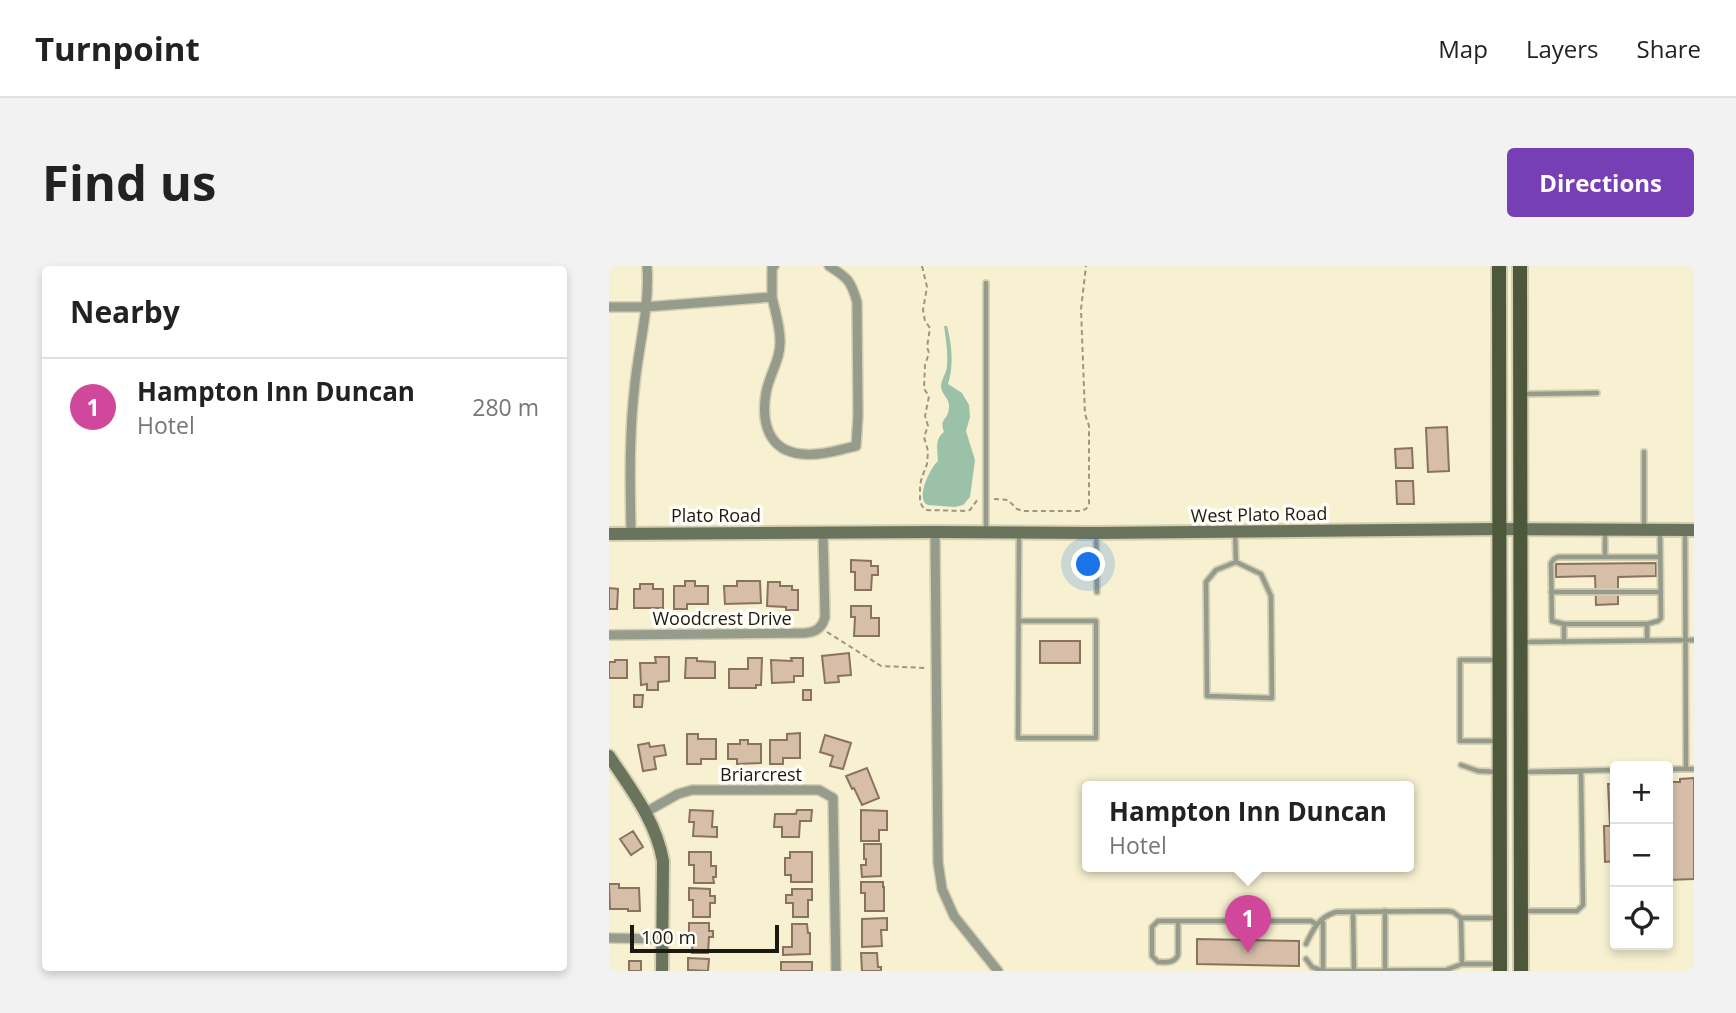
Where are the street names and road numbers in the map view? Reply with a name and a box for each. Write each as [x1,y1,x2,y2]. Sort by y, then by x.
street label: West Plato Road [1190,501,1328,527]
street label: Plato Road [671,503,761,527]
street label: Woodcrest Drive [652,606,792,630]
street label: Briarcrest [720,762,802,786]

